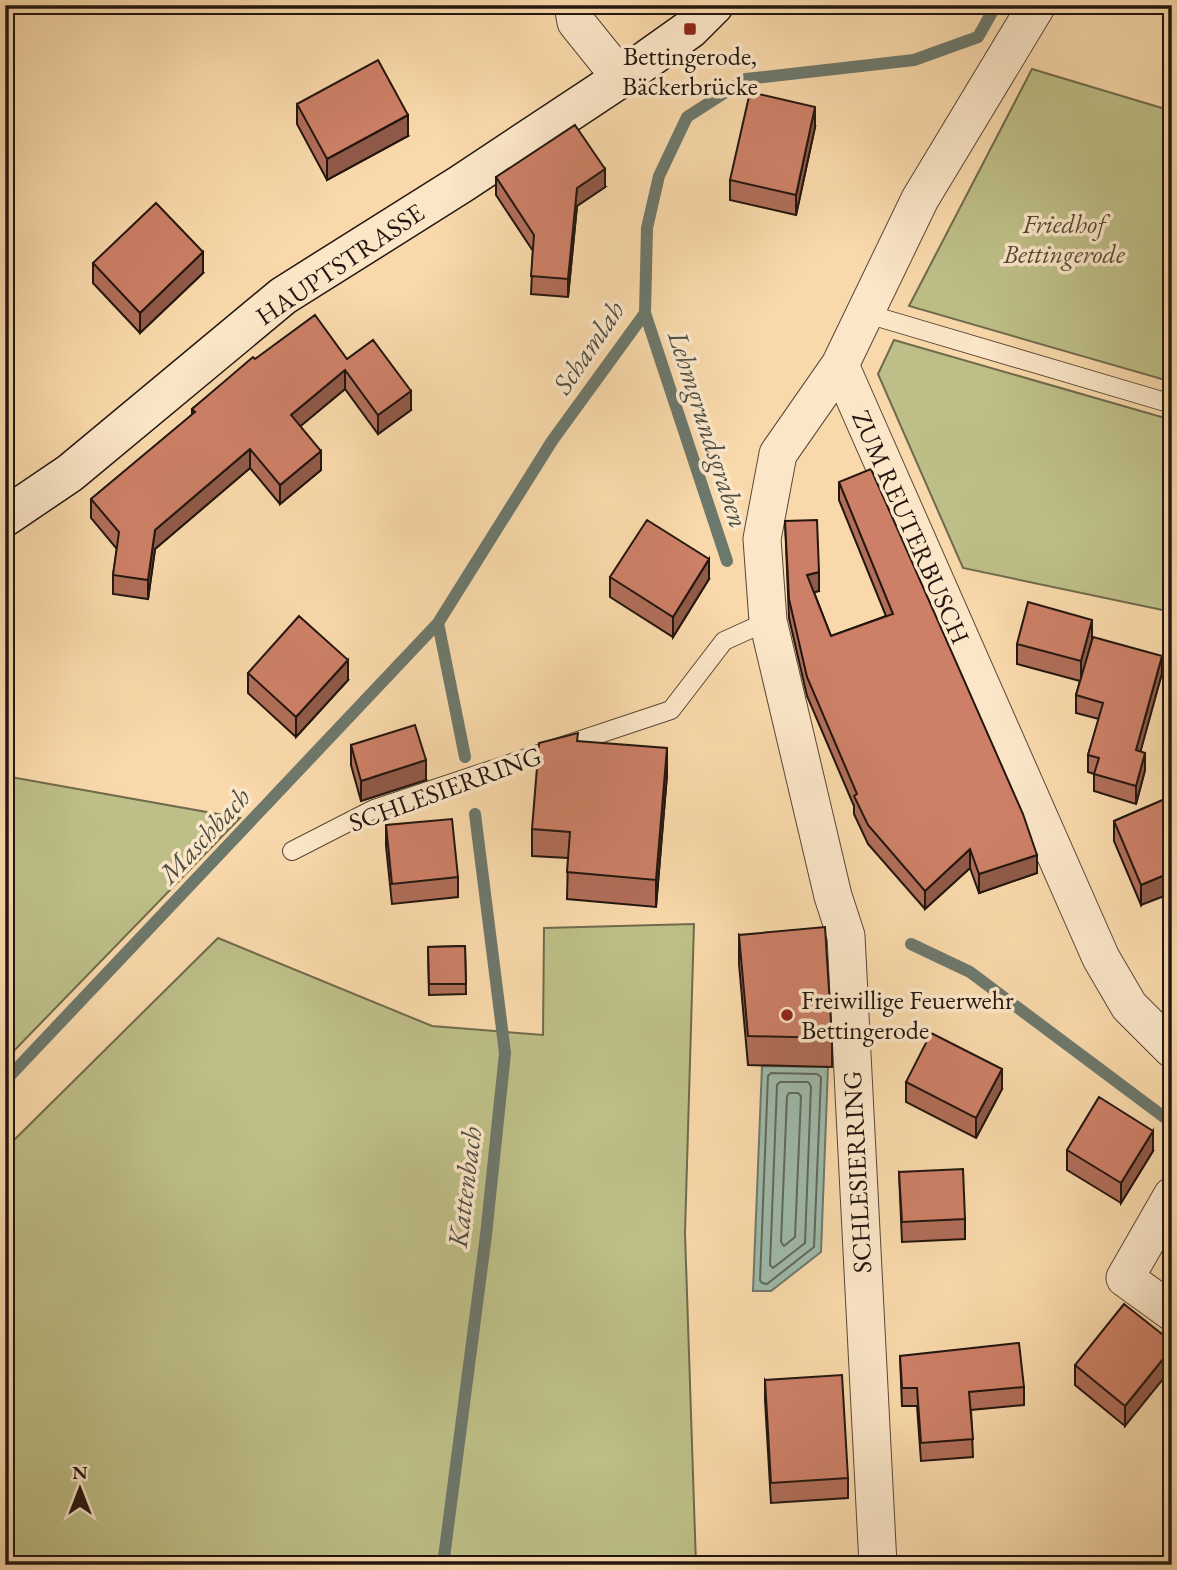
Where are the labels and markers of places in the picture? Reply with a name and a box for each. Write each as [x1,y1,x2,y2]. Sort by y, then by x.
marker: Bettingerode, Bäckerbrücke [682,21,698,37]
place label: Bettingerode, Bäckerbrücke [622,39,758,103]
place label: Freiwillige Feuerwehr Bettingerode [801,983,1014,1047]
marker: Freiwillige Feuerwehr Bettingerode [779,1007,795,1023]

